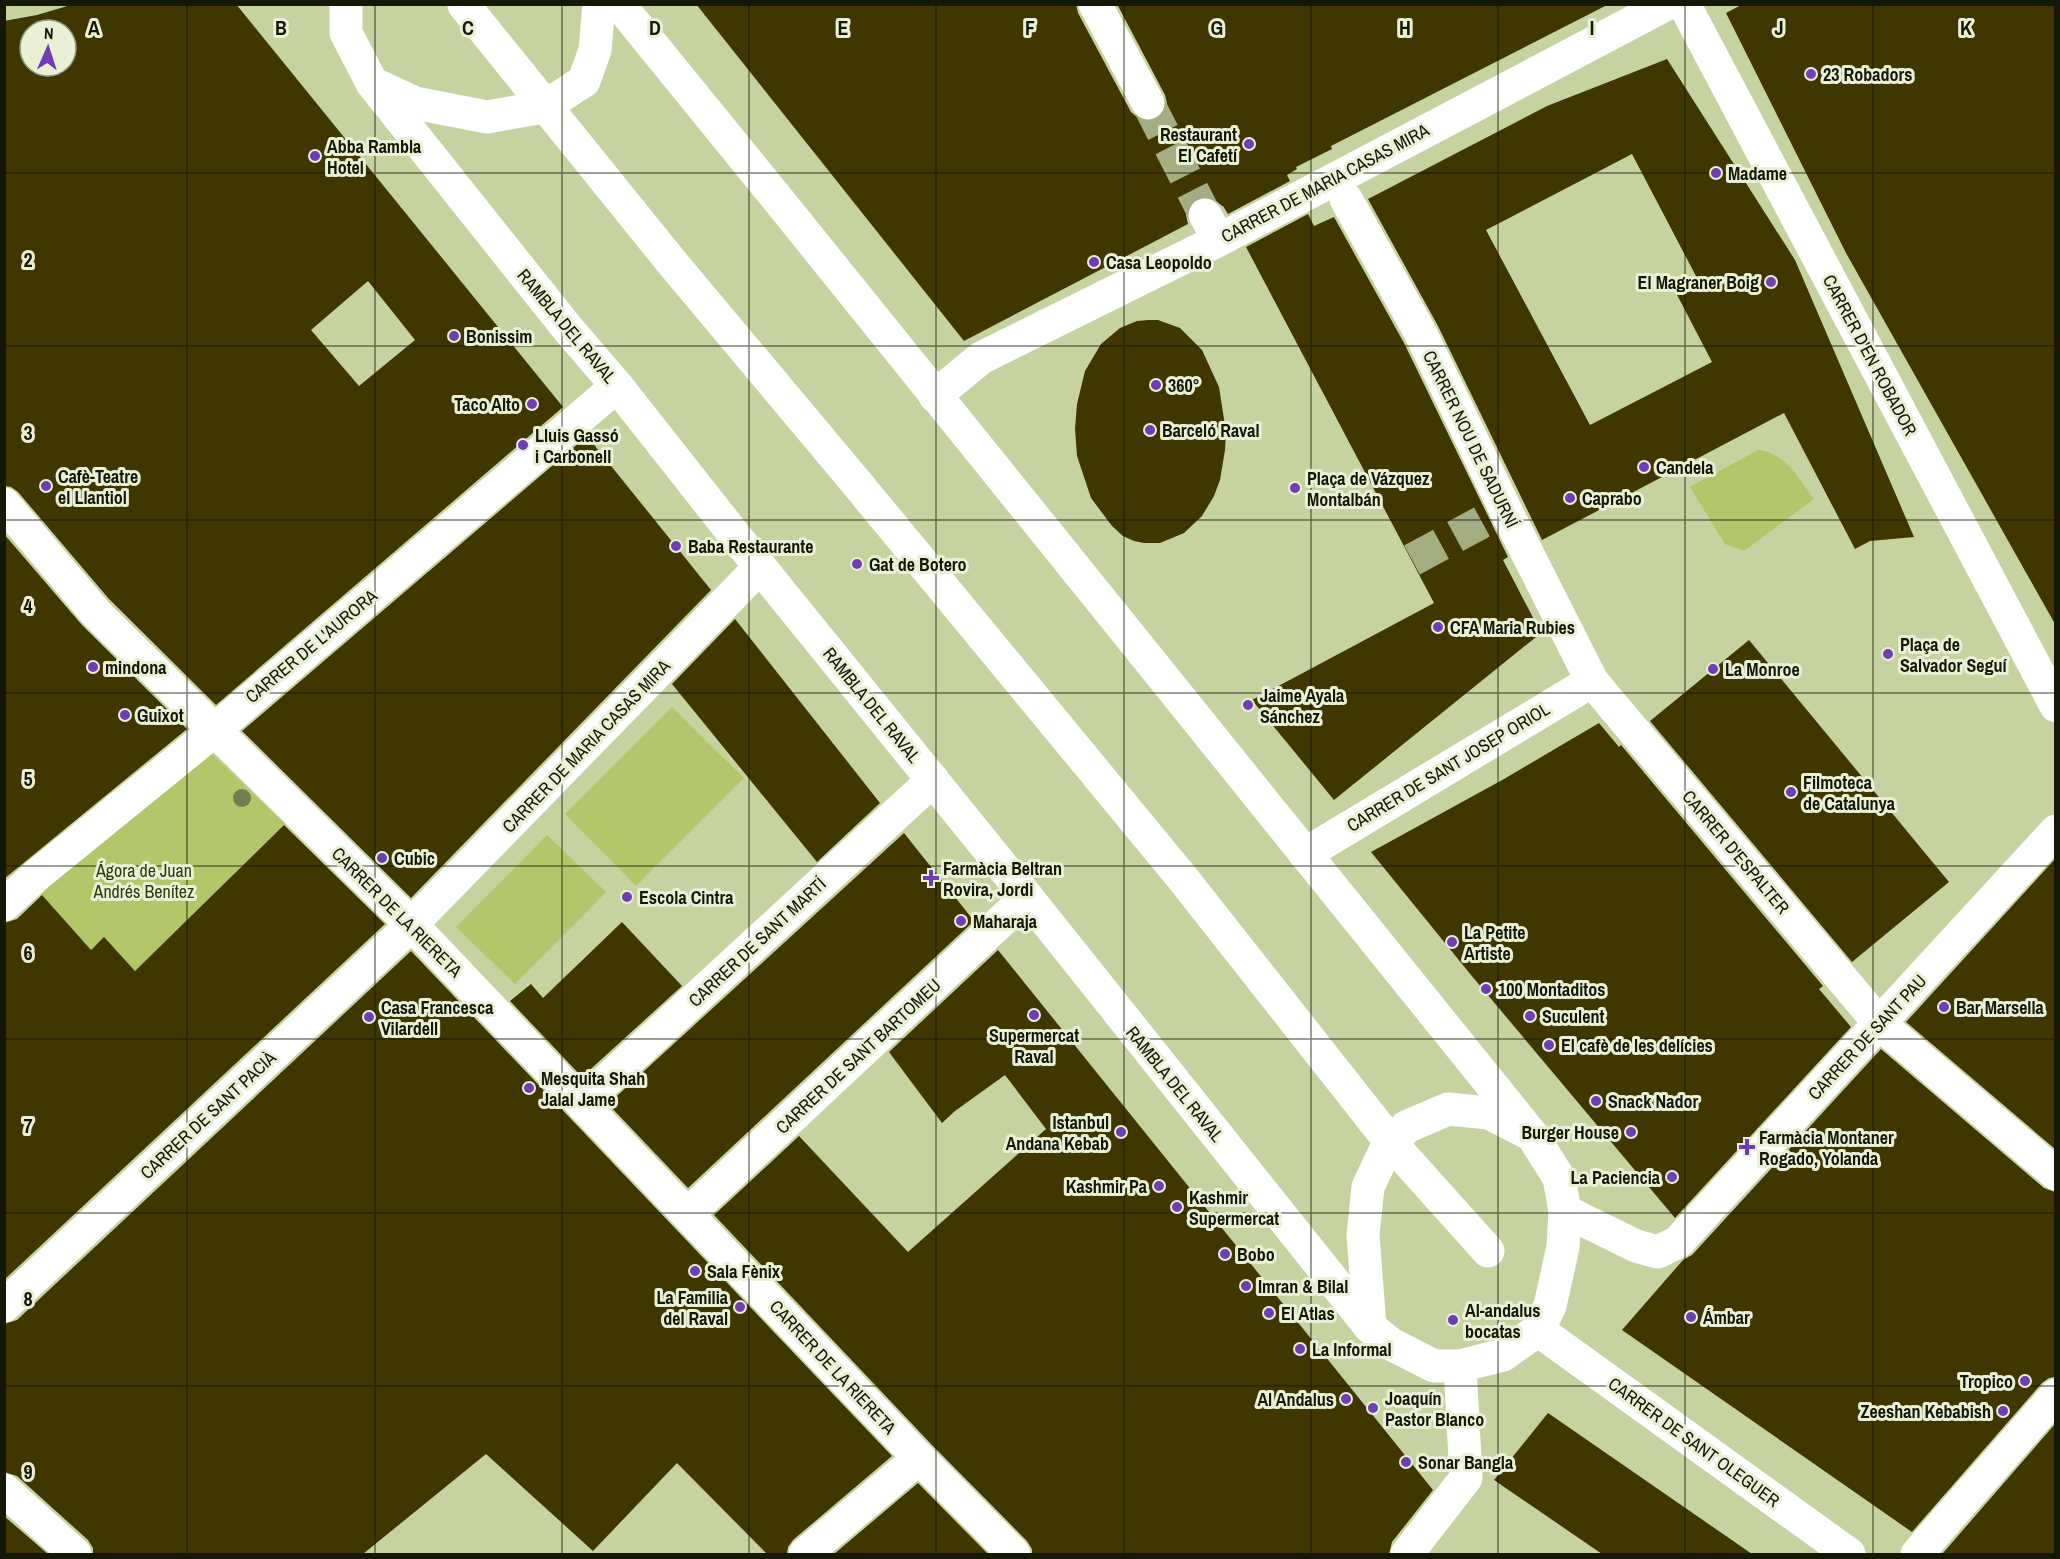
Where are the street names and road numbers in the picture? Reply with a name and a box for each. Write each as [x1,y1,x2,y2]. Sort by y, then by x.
street label: CARRER DE MARIA CASAS MIRA [1217,117,1433,249]
street label: RAMBLA DEL RAVAL [512,263,622,389]
street label: CARRER D'EN ROBADOR [1817,270,1923,440]
street label: CARRER NOU DE SADURNÍ [1417,346,1525,533]
street label: CARRER DE L'AURORA [240,583,382,709]
street label: RAMBLA DEL RAVAL [817,642,927,768]
street label: CARRER DE MARIA CASAS MIRA [496,654,676,838]
street label: CARRER DE SANT JOSEP ORIOL [1342,696,1554,838]
street label: CARRER D'ESPALTER [1677,785,1796,920]
street label: CARRER DE LA RIERETA [326,841,468,983]
street label: CARRER DE SANT MARTÍ [683,871,832,1012]
street label: CARRER DE SANT PAU [1802,969,1932,1105]
street label: CARRER DE SANT BARTOMEU [770,973,946,1139]
street label: RAMBLA DEL RAVAL [1120,1021,1230,1147]
street label: CARRER DE SANT PACIÀ [135,1045,282,1185]
street label: CARRER DE LA RIERETA [764,1294,902,1440]
street label: CARRER DE SANT OLEGUER [1603,1371,1785,1513]

